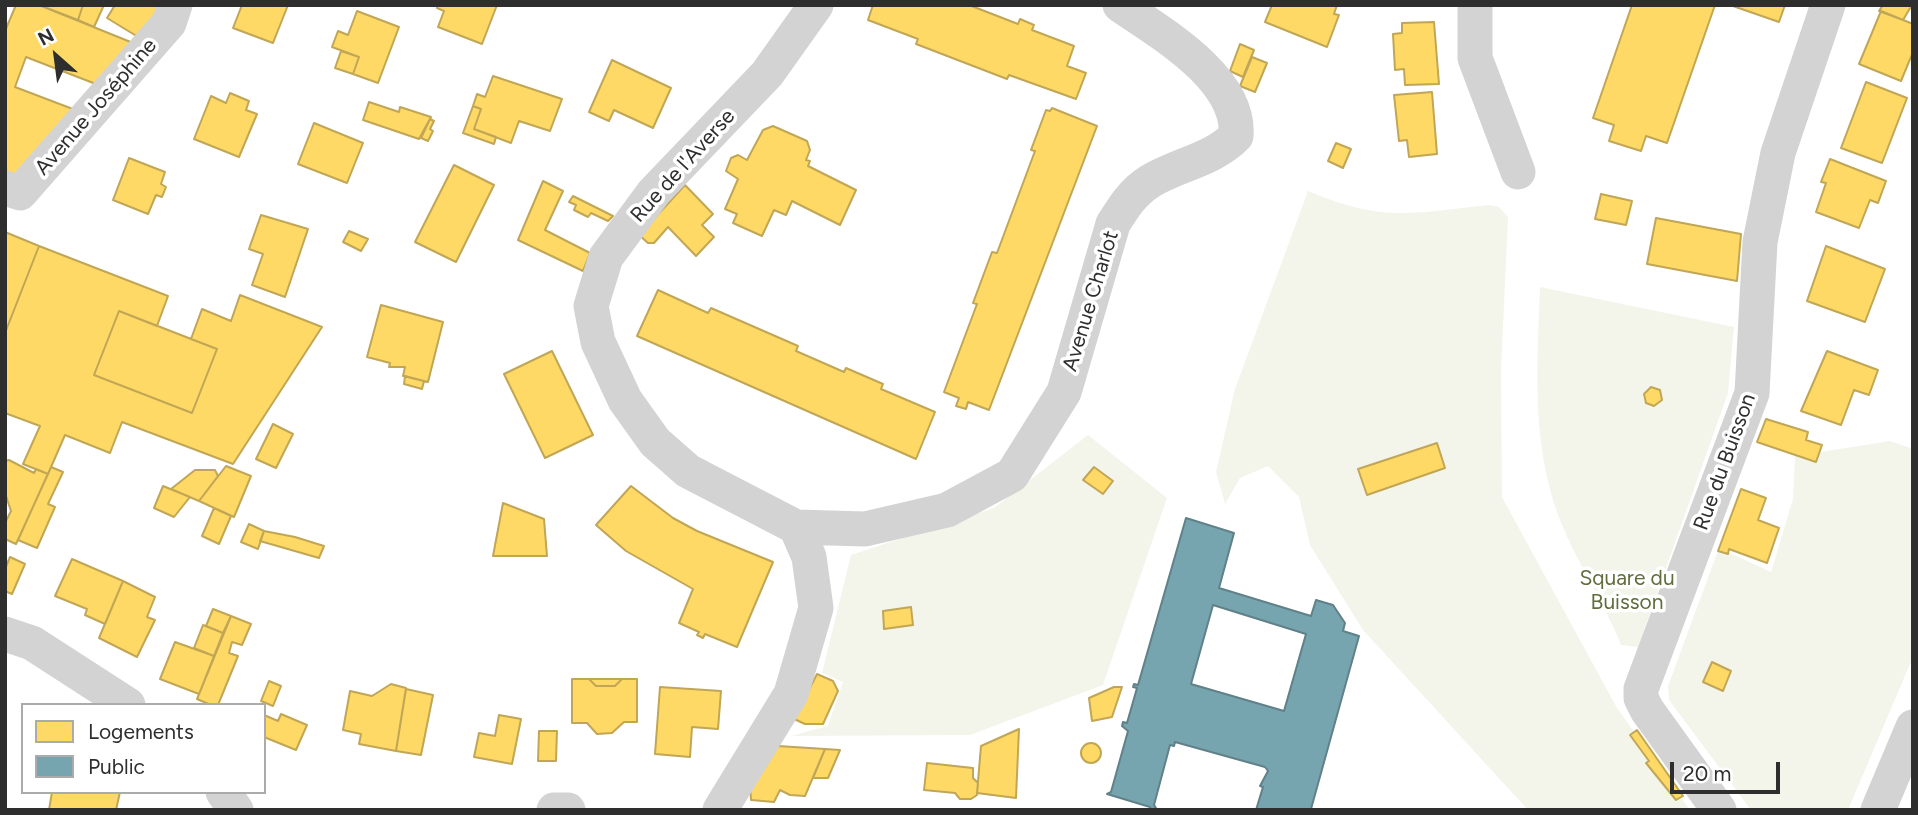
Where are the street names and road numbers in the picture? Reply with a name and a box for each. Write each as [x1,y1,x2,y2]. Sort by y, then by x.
street label: Avenue Joséphine [30,34,162,180]
street label: Rue de l'Averse [626,104,740,228]
street label: Avenue Charlot [1058,228,1124,374]
street label: Rue du Buisson [1689,390,1761,534]

